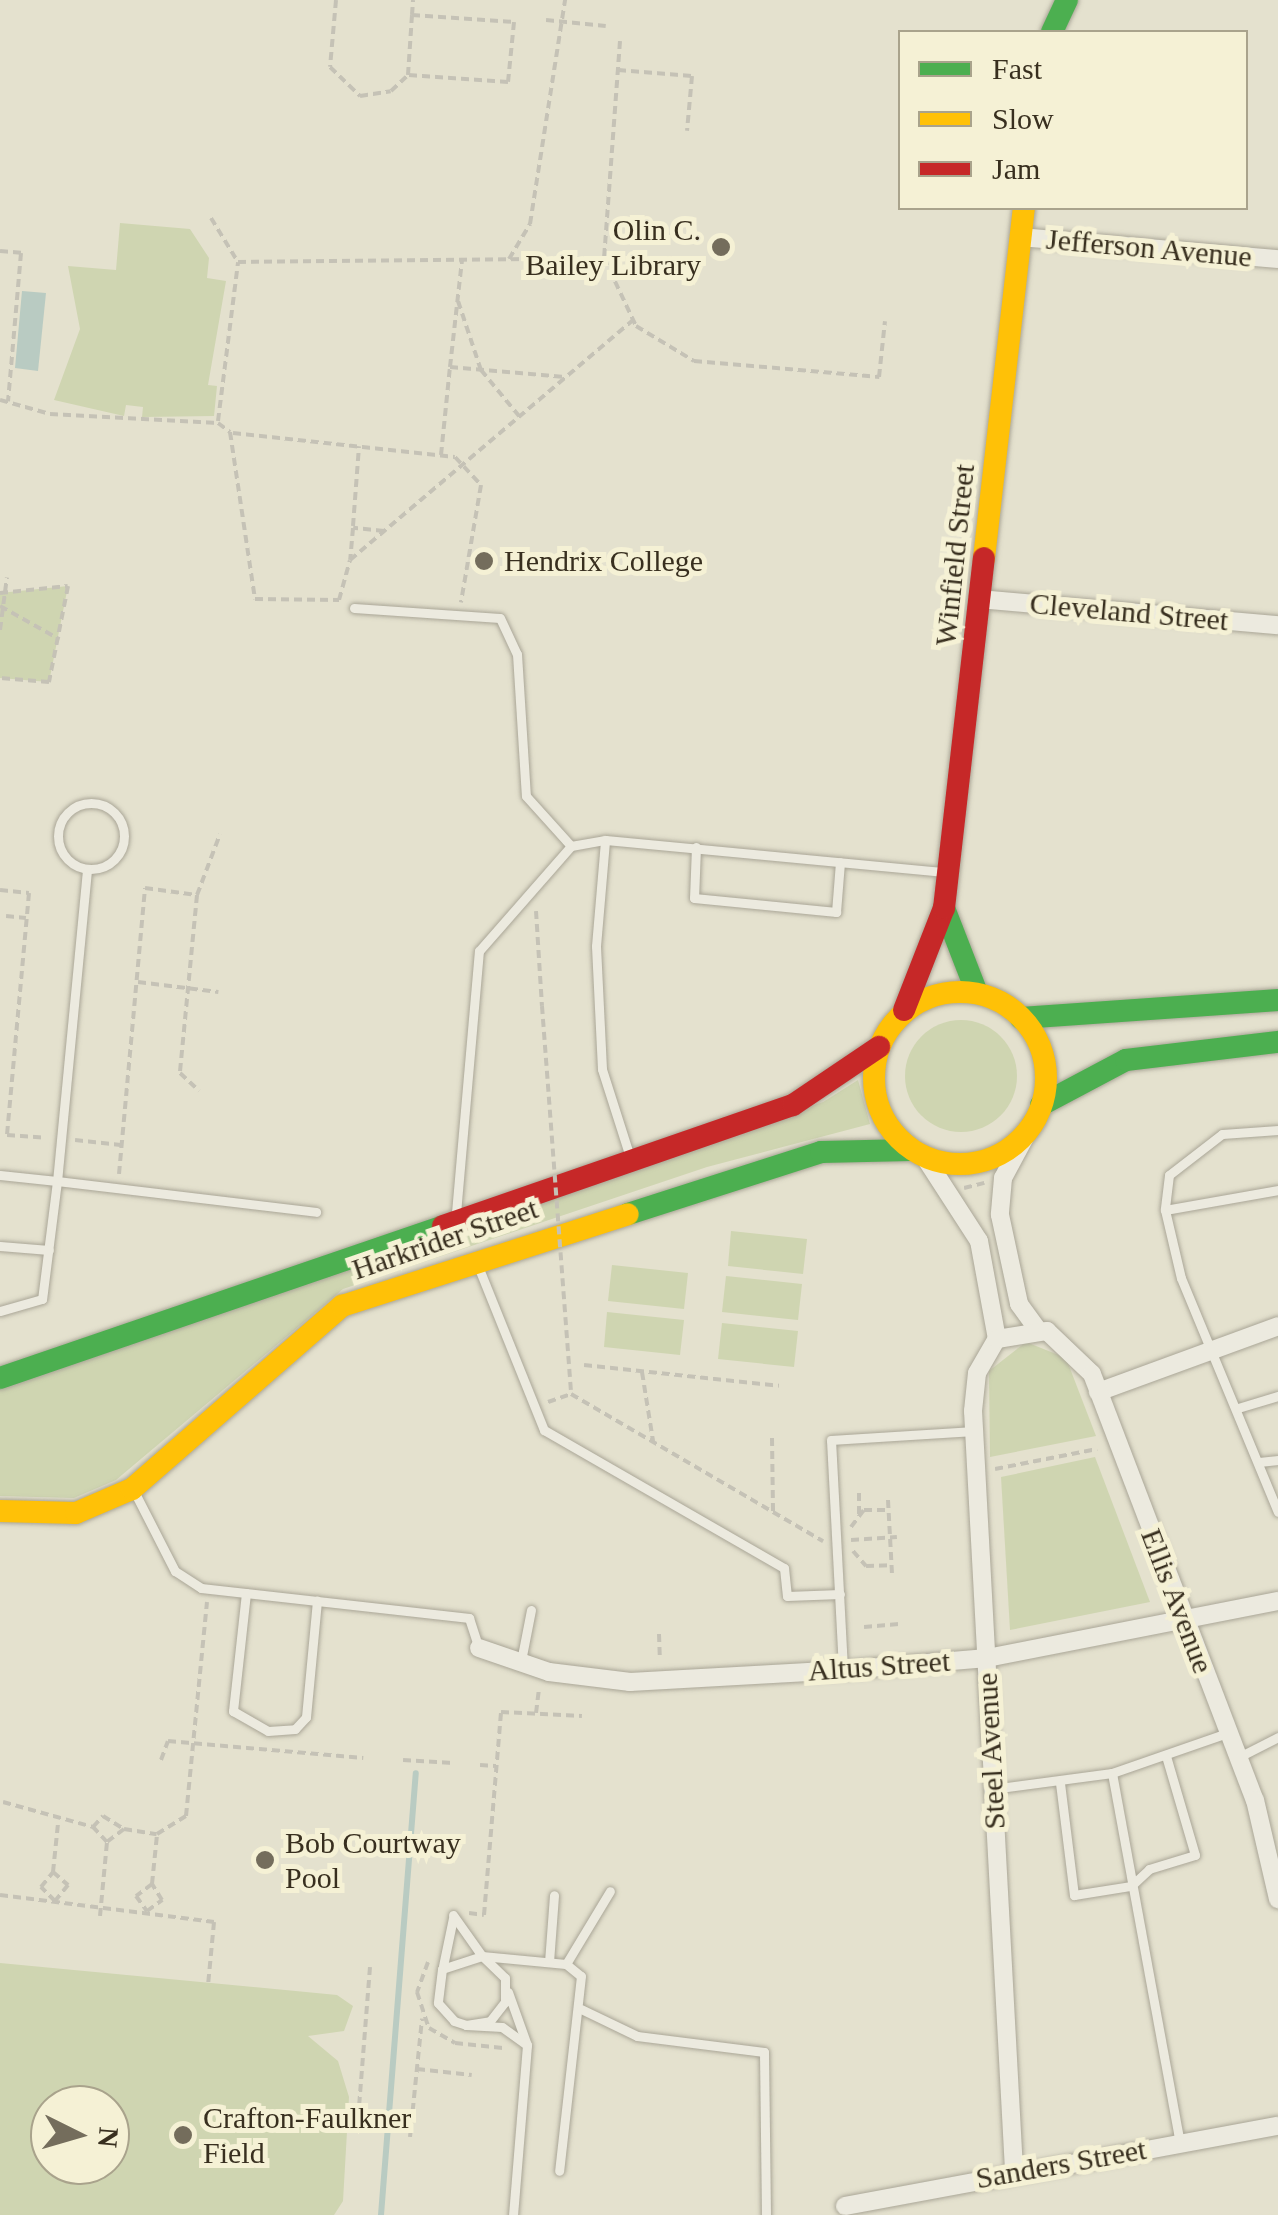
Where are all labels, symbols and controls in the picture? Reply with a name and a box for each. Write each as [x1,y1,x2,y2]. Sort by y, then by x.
legend [898,30,1248,210]
text: Fast [992,52,1042,85]
text: Slow [992,102,1054,135]
text: Jam [992,152,1040,185]
place label: Olin C. Bailey Library [525,212,701,282]
street label: Jefferson Avenue [1044,221,1254,275]
marker: Olin C. Bailey Library [710,236,732,258]
street label: Winfield Street [928,462,982,648]
place label: Hendrix College [504,543,703,579]
marker: Hendrix College [473,550,495,572]
street label: Cleveland Street [1028,585,1230,639]
street label: Harkrider Street [347,1190,543,1288]
street label: Ellis Avenue [1133,1523,1221,1679]
street label: Altus Street [807,1643,951,1689]
street label: Steel Avenue [969,1671,1013,1831]
place label: Bob Courtway Pool [285,1825,461,1896]
marker: Bob Courtway Pool [254,1849,276,1871]
north arrow [30,2085,130,2185]
place label: Crafton-Faulkner Field [203,2100,411,2170]
marker: Crafton-Faulkner Field [172,2124,194,2146]
text: N [92,2126,125,2149]
street label: Sanders Street [973,2131,1149,2197]

